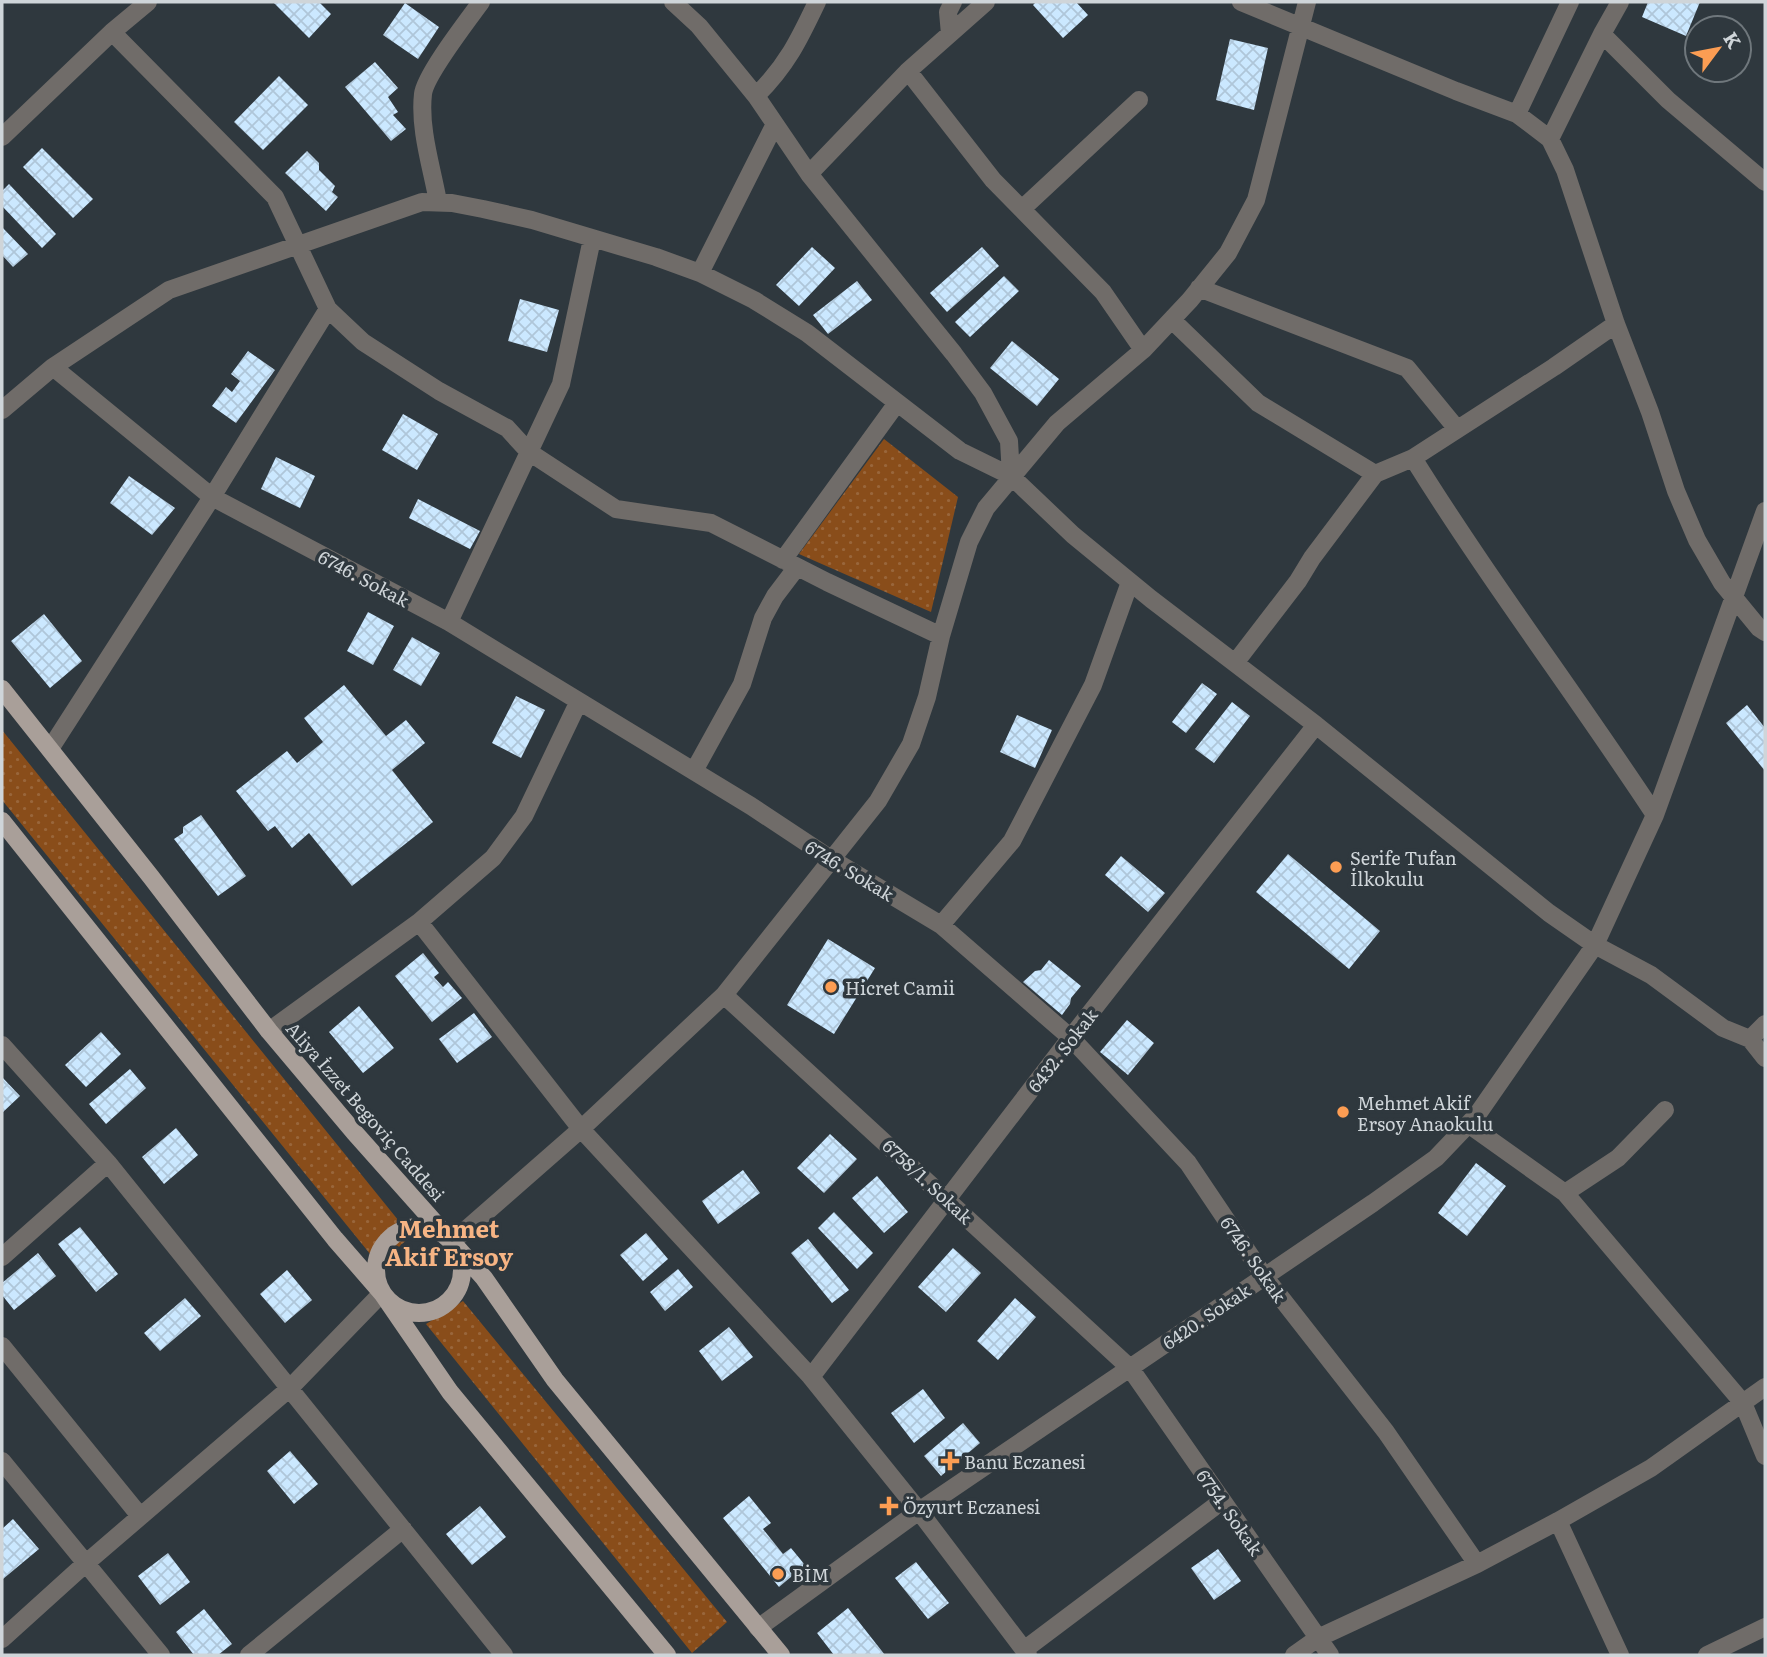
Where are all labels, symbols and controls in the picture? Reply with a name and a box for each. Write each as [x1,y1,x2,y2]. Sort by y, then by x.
north arrow [1683,14,1753,84]
text: K [1717,26,1749,53]
street label: 6746. Sokak [314,543,415,614]
street label: 6746. Sokak [800,833,900,908]
place label: Şerife Tufan İlkokulu [1350,844,1457,892]
marker: Şerife Tufan İlkokulu [1328,859,1344,875]
place label: Hicret Camii [845,974,955,1001]
marker: Hicret Camii [823,979,839,995]
street label: 6432. Sokak [1021,1001,1104,1098]
street label: Aliya İzzet Begoviç Caddesi [280,1015,452,1207]
place label: Mehmet Akif Ersoy Anaokulu [1357,1089,1493,1137]
marker: Mehmet Akif Ersoy Anaokulu [1335,1104,1351,1120]
street label: 6758/1. Sokak [877,1132,980,1231]
district label: Mehmet Akif Ersoy [385,1210,513,1273]
street label: 6746. Sokak [1214,1211,1294,1308]
street label: 6420. Sokak [1156,1276,1256,1356]
place label: Banu Eczanesi [964,1448,1086,1475]
marker: Banu Eczanesi [942,1453,958,1469]
street label: 6754. Sokak [1190,1463,1270,1561]
place label: Özyurt Eczanesi [903,1493,1040,1520]
marker: Özyurt Eczanesi [881,1498,897,1514]
place label: BİM [792,1561,829,1588]
marker: BİM [770,1566,786,1582]

